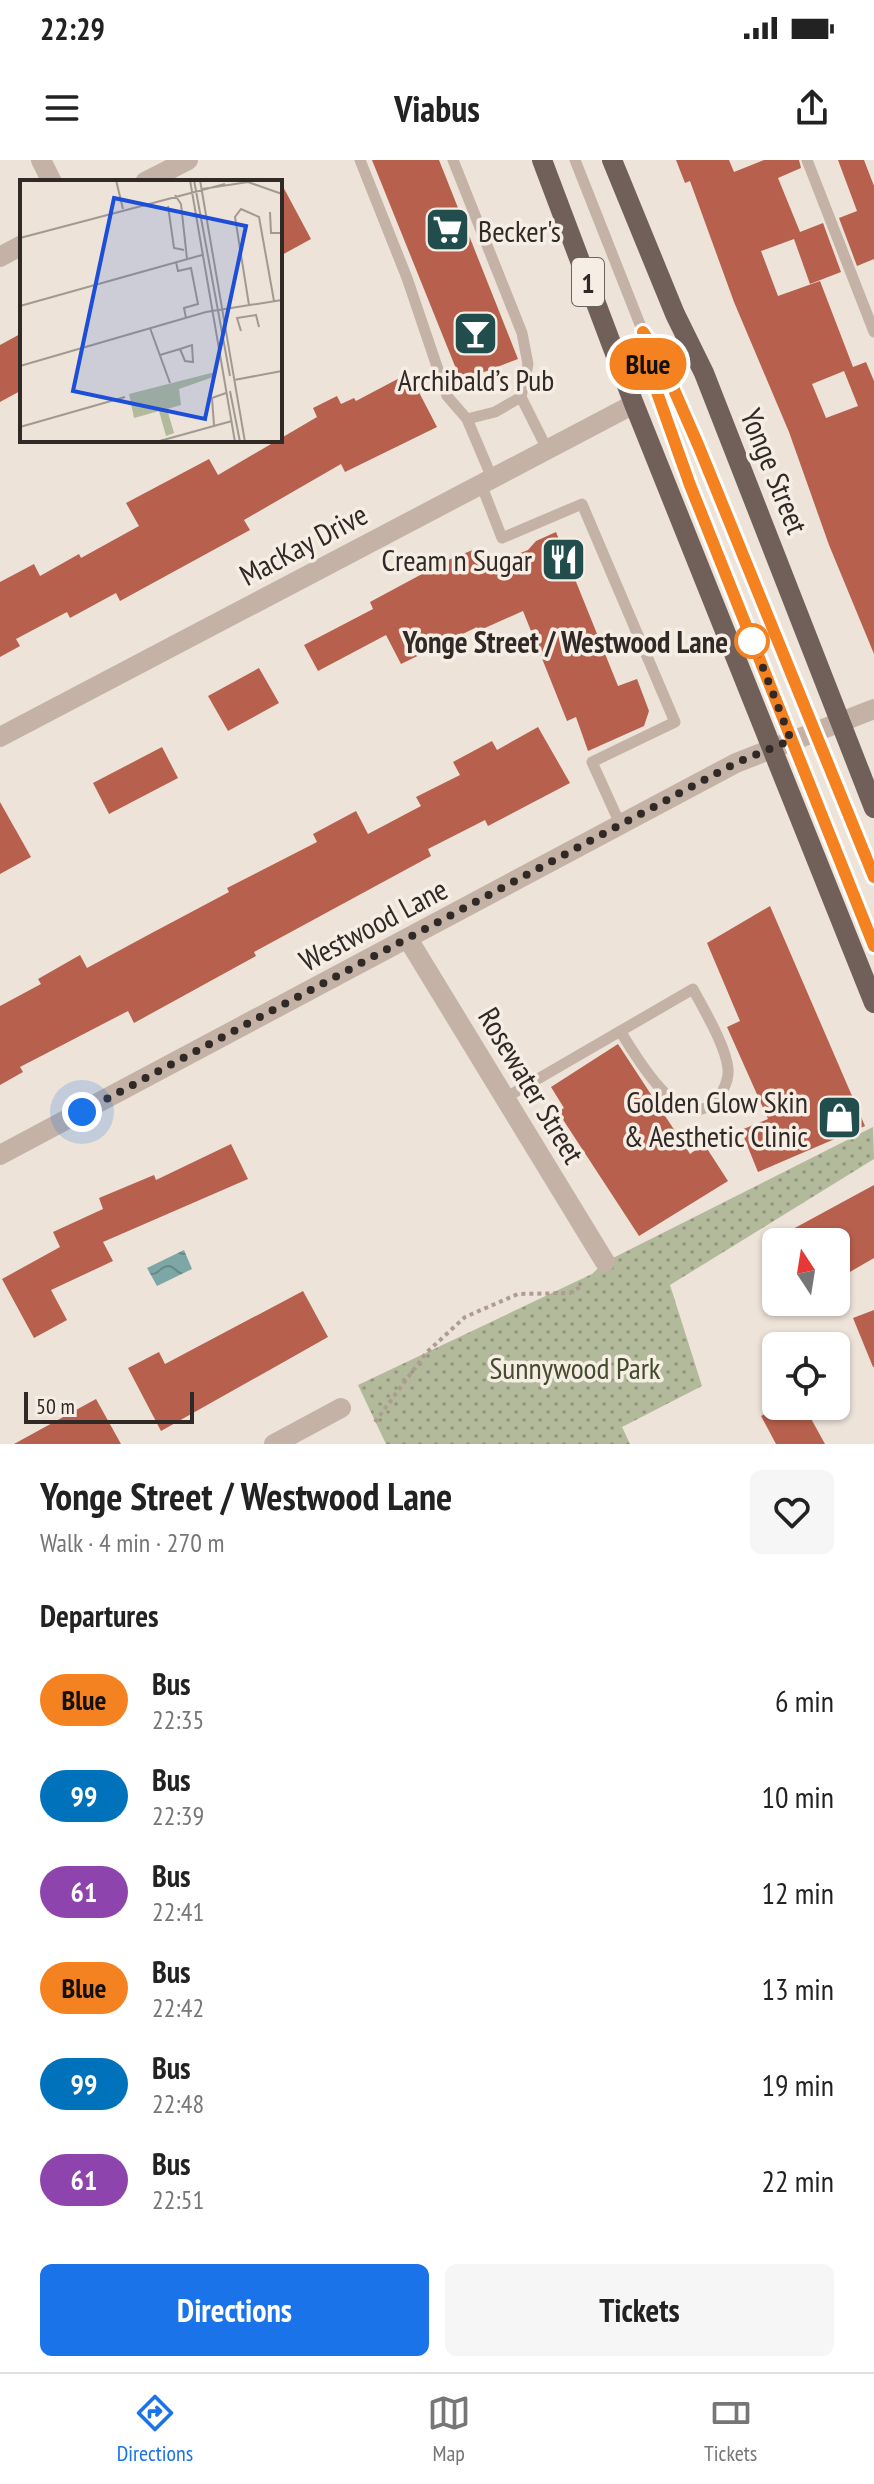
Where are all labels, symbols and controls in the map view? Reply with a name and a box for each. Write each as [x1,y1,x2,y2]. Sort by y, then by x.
text: 22:29 [40,9,105,48]
text: Viabus [394,85,480,132]
icon: menu [40,86,84,130]
icon: share [790,86,834,130]
inset map [20,180,282,442]
supermarket icon: Becker's [423,206,471,254]
place label: Becker's [478,211,561,250]
road number: 1 [572,258,604,306]
bar icon: Archibald’s Pub [452,309,500,357]
line badge: Blue [592,338,704,390]
text: Blue [626,345,671,382]
place label: Archibald’s Pub [398,360,554,399]
street label: Yonge Street [732,403,818,540]
street label: MacKay Drive [232,494,374,594]
restaurant icon: Cream n Sugar [539,535,587,583]
place label: Cream n Sugar [382,540,533,579]
place label: Yonge Street / Westwood Lane [401,622,728,661]
marker: Yonge Street / Westwood Lane [735,624,769,658]
street label: Westwood Lane [292,869,454,979]
street label: Rosewater Street [470,1000,594,1171]
place label: Golden Glow Skin & Aesthetic Clinic [624,1082,808,1155]
your location [62,1092,102,1132]
shop icon: Golden Glow Skin & Aesthetic Clinic [815,1094,863,1142]
north arrow [762,1228,850,1316]
map controls [762,1228,850,1420]
button: locate [762,1332,850,1420]
park label: Sunnywood Park [489,1348,661,1387]
scale bar [24,1388,194,1424]
text: 50 m [36,1392,75,1420]
button: heart [750,1470,834,1554]
text: Yonge Street / Westwood Lane [40,1471,452,1520]
text: Walk · 4 min · 270 m [40,1526,224,1559]
text: Departures [40,1596,158,1635]
text: Bus [152,1664,191,1703]
text: Blue [62,1681,107,1718]
text: 6 min [775,1681,834,1720]
text: 22:35 [152,1703,204,1736]
text: Bus [152,1760,191,1799]
text: 99 [71,1777,97,1814]
text: 10 min [761,1777,834,1816]
text: 22:39 [152,1799,204,1832]
text: Bus [152,1856,191,1895]
text: 61 [71,1873,97,1910]
text: 12 min [761,1873,834,1912]
text: 22:41 [152,1895,204,1928]
text: Bus [152,1952,191,1991]
text: Blue [62,1969,107,2006]
text: 13 min [761,1969,834,2008]
text: 22:42 [152,1991,204,2024]
text: Bus [152,2048,191,2087]
text: 99 [71,2065,97,2102]
text: 19 min [761,2065,834,2104]
text: 22:48 [152,2087,204,2120]
text: Bus [152,2144,191,2183]
text: 61 [71,2161,97,2198]
text: 22 min [761,2161,834,2200]
text: 22:51 [152,2183,204,2216]
button: Directions [40,2264,429,2356]
button: Tickets [445,2264,834,2356]
tab: Directions [117,2391,193,2467]
tab: Map [427,2391,471,2467]
tab: Tickets [704,2391,757,2467]

